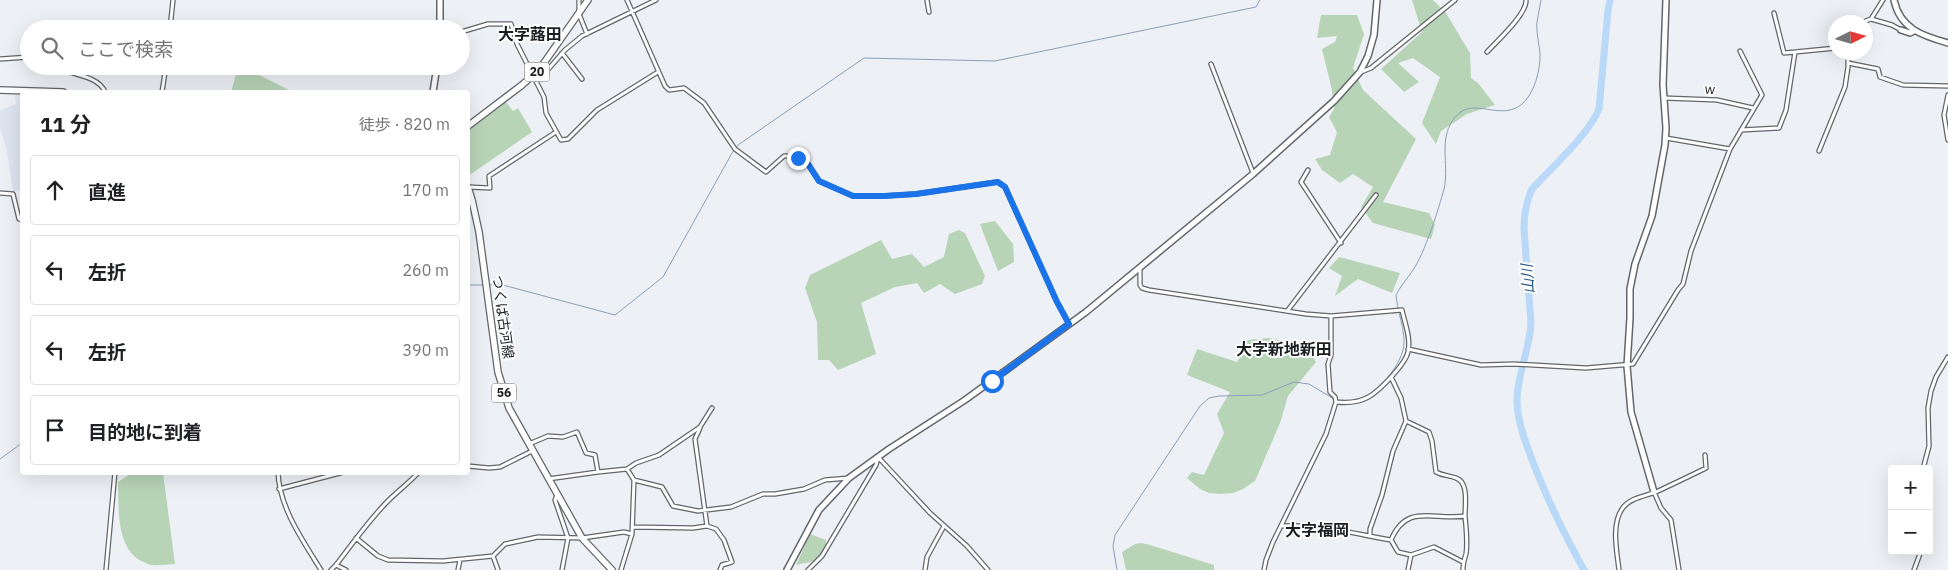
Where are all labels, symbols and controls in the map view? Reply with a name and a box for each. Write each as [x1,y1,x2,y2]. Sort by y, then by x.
north arrow [1828,15,1873,60]
search box [20,20,470,75]
district label: 大字蕗田 [498,24,562,44]
icon: search [38,34,66,62]
text: ここで検索 [78,37,173,61]
road number: 20 [524,62,550,82]
street label: w [1704,80,1716,98]
text: 11 分 [40,110,91,138]
text: 徒歩 · 820 m [359,114,450,134]
route end [787,147,810,170]
icon: ahead [41,176,69,204]
text: 直進 [88,180,126,204]
text: 170 m [402,180,449,200]
icon: left [41,256,69,284]
text: 左折 [88,260,126,284]
text: 260 m [402,260,449,280]
water label: 山川 [1517,261,1538,295]
street label: つくば古河線 [488,274,518,360]
icon: left [41,336,69,364]
district label: 大字新地新田 [1236,339,1332,359]
text: 左折 [88,340,126,364]
text: 390 m [402,340,449,360]
route start [981,370,1004,393]
road number: 56 [492,383,516,402]
icon: arrive [41,416,69,444]
text: 目的地に到着 [88,420,202,444]
map controls [1888,465,1933,555]
button: + [1888,465,1933,510]
button: − [1888,510,1933,555]
district label: 大字福岡 [1285,520,1349,540]

